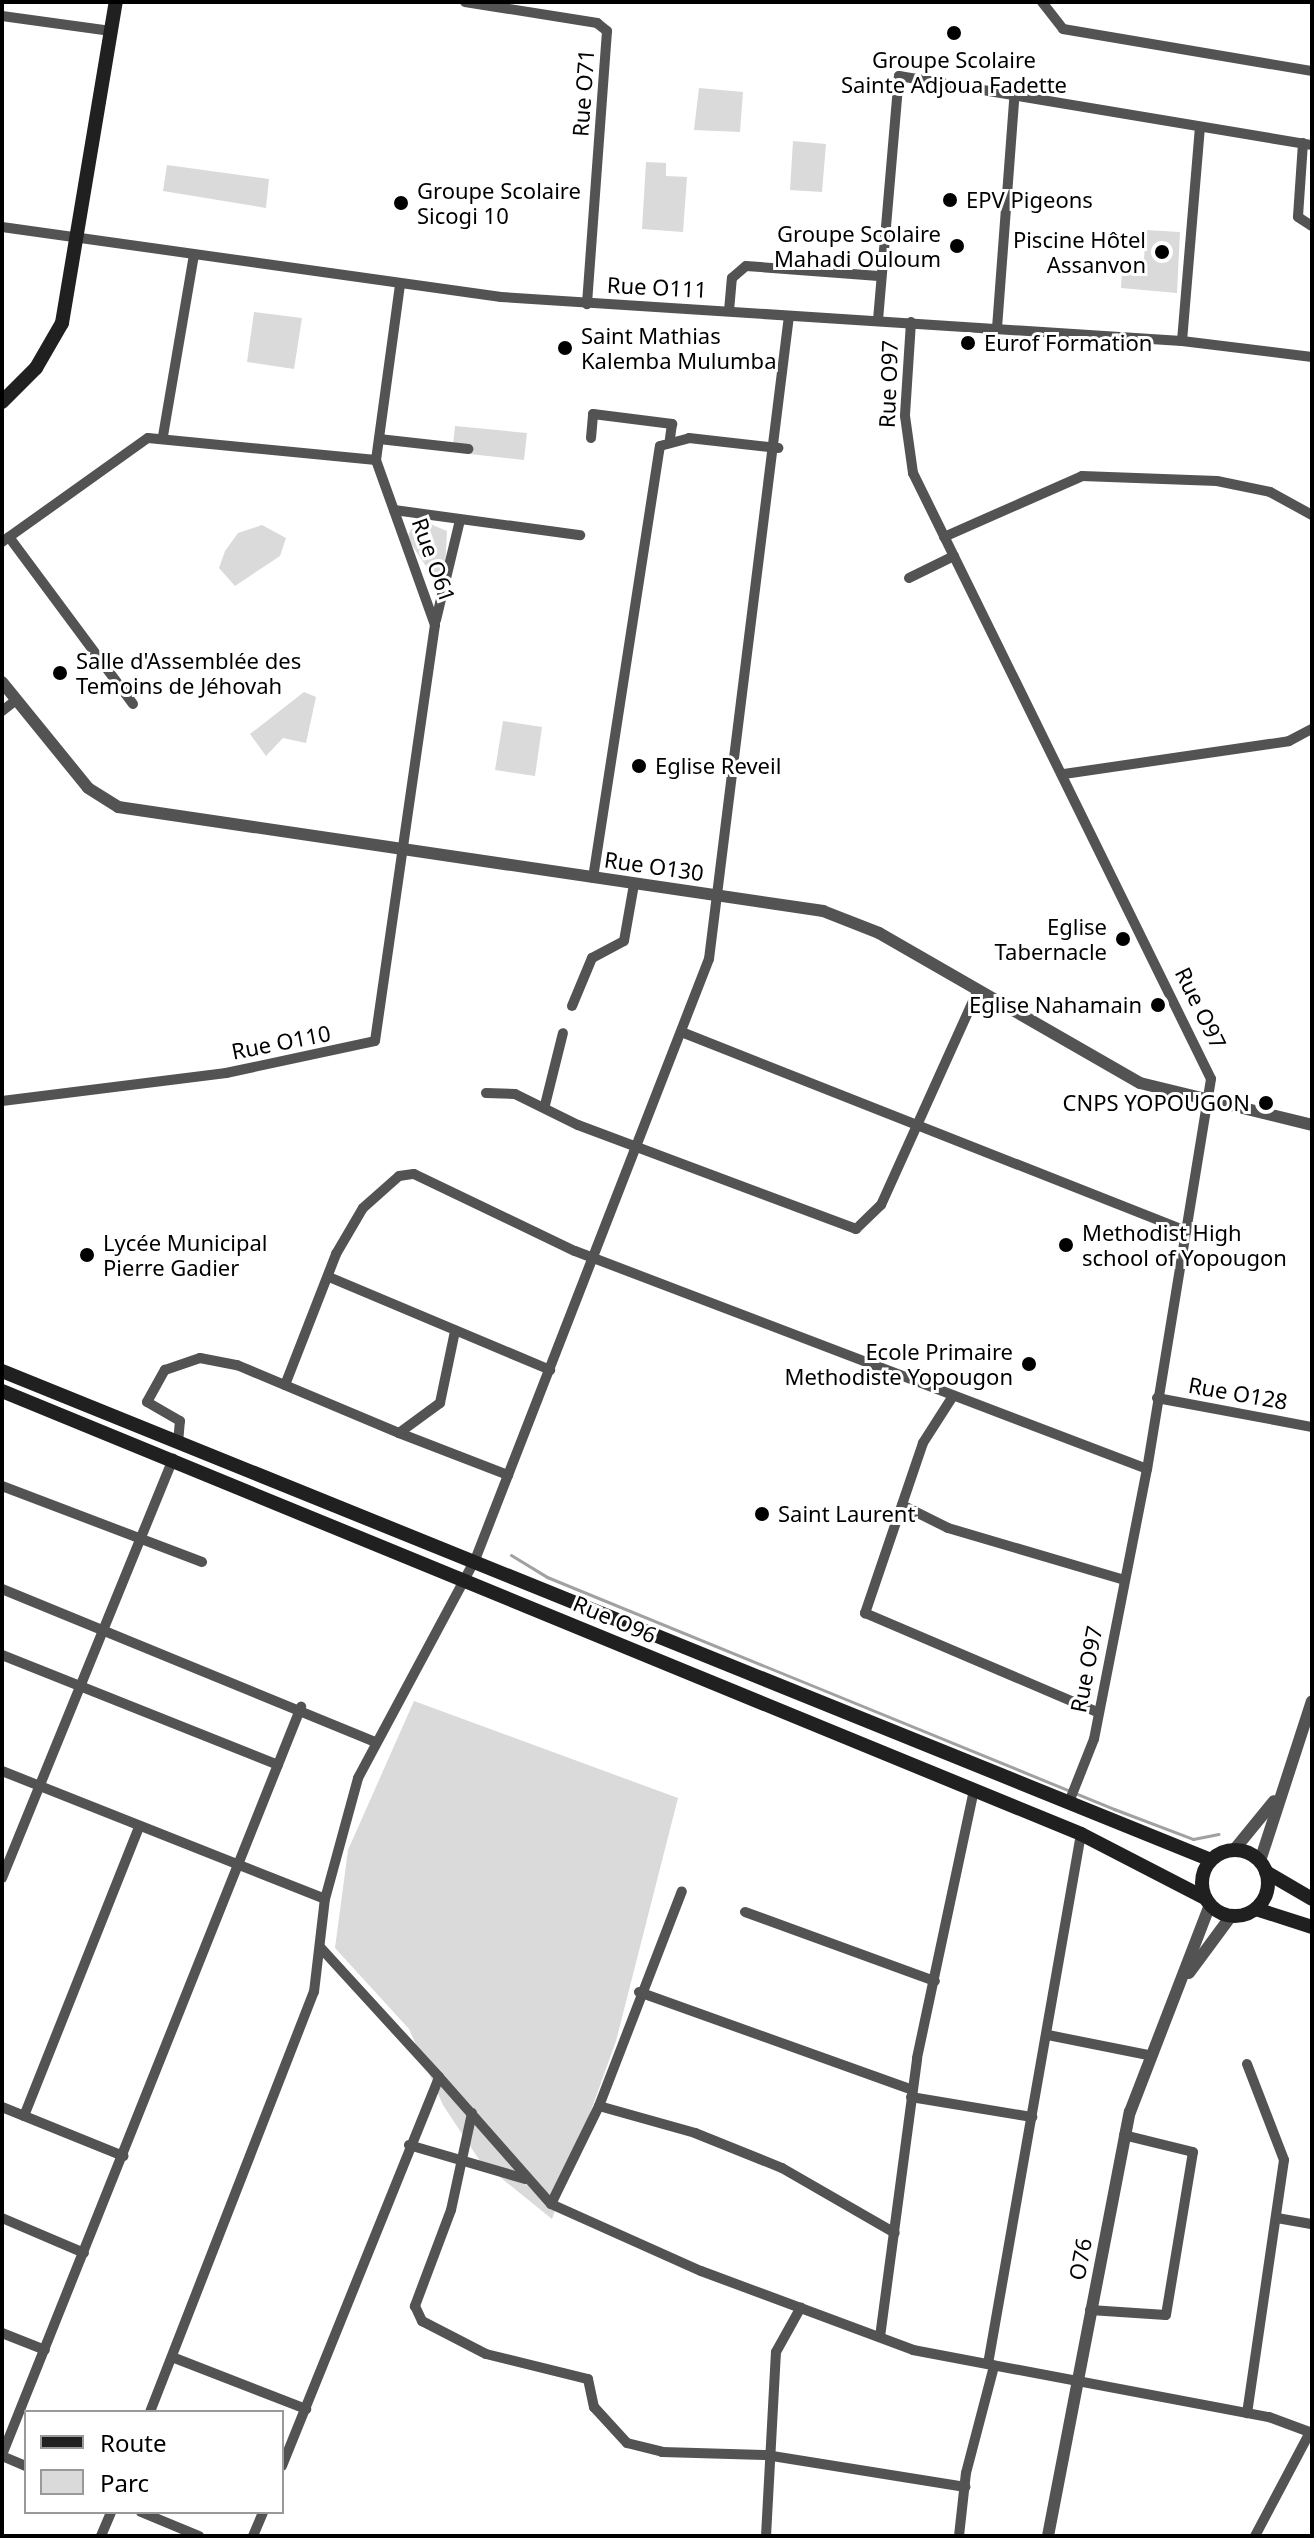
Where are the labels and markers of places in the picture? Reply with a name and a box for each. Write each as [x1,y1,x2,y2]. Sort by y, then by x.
marker: Groupe Scolaire Sainte Adjoua Fadette [945,24,963,42]
place label: Groupe Scolaire Sainte Adjoua Fadette [841,46,1067,98]
place label: Groupe Scolaire Sicogi 10 [417,177,581,228]
place label: EPV Pigeons [966,187,1093,213]
marker: EPV Pigeons [941,191,959,209]
marker: Groupe Scolaire Sicogi 10 [392,194,410,212]
place label: Groupe Scolaire Mahadi Ouloum [774,220,941,272]
place label: Piscine Hôtel Assanvon [1013,226,1146,278]
marker: Groupe Scolaire Mahadi Ouloum [948,237,966,255]
marker: Piscine Hôtel Assanvon [1153,243,1171,261]
place label: Saint Mathias Kalemba Mulumba [581,322,776,374]
place label: Eurof Formation [984,330,1152,356]
marker: Eurof Formation [959,334,977,352]
marker: Saint Mathias Kalemba Mulumba [556,339,574,357]
place label: Salle d'Assemblée des Temoins de Jéhovah [76,647,301,698]
marker: Salle d'Assemblée des Temoins de Jéhovah [51,664,69,682]
place label: Eglise Reveil [655,753,781,779]
marker: Eglise Reveil [630,757,648,775]
place label: Eglise Tabernacle [995,913,1107,964]
marker: Eglise Tabernacle [1114,930,1132,948]
place label: Eglise Nahamain [969,992,1142,1018]
marker: Eglise Nahamain [1149,996,1167,1014]
place label: CNPS YOPOUGON [1063,1090,1250,1116]
marker: CNPS YOPOUGON [1257,1094,1275,1112]
place label: Methodist High school of Yopougon [1082,1219,1287,1270]
place label: Lycée Municipal Pierre Gadier [103,1229,267,1280]
marker: Methodist High school of Yopougon [1057,1236,1075,1254]
marker: Lycée Municipal Pierre Gadier [78,1246,96,1264]
place label: Ecole Primaire Methodiste Yopougon [784,1338,1013,1390]
marker: Ecole Primaire Methodiste Yopougon [1020,1355,1038,1373]
place label: Saint Laurent [778,1501,915,1527]
marker: Saint Laurent [753,1505,771,1523]

